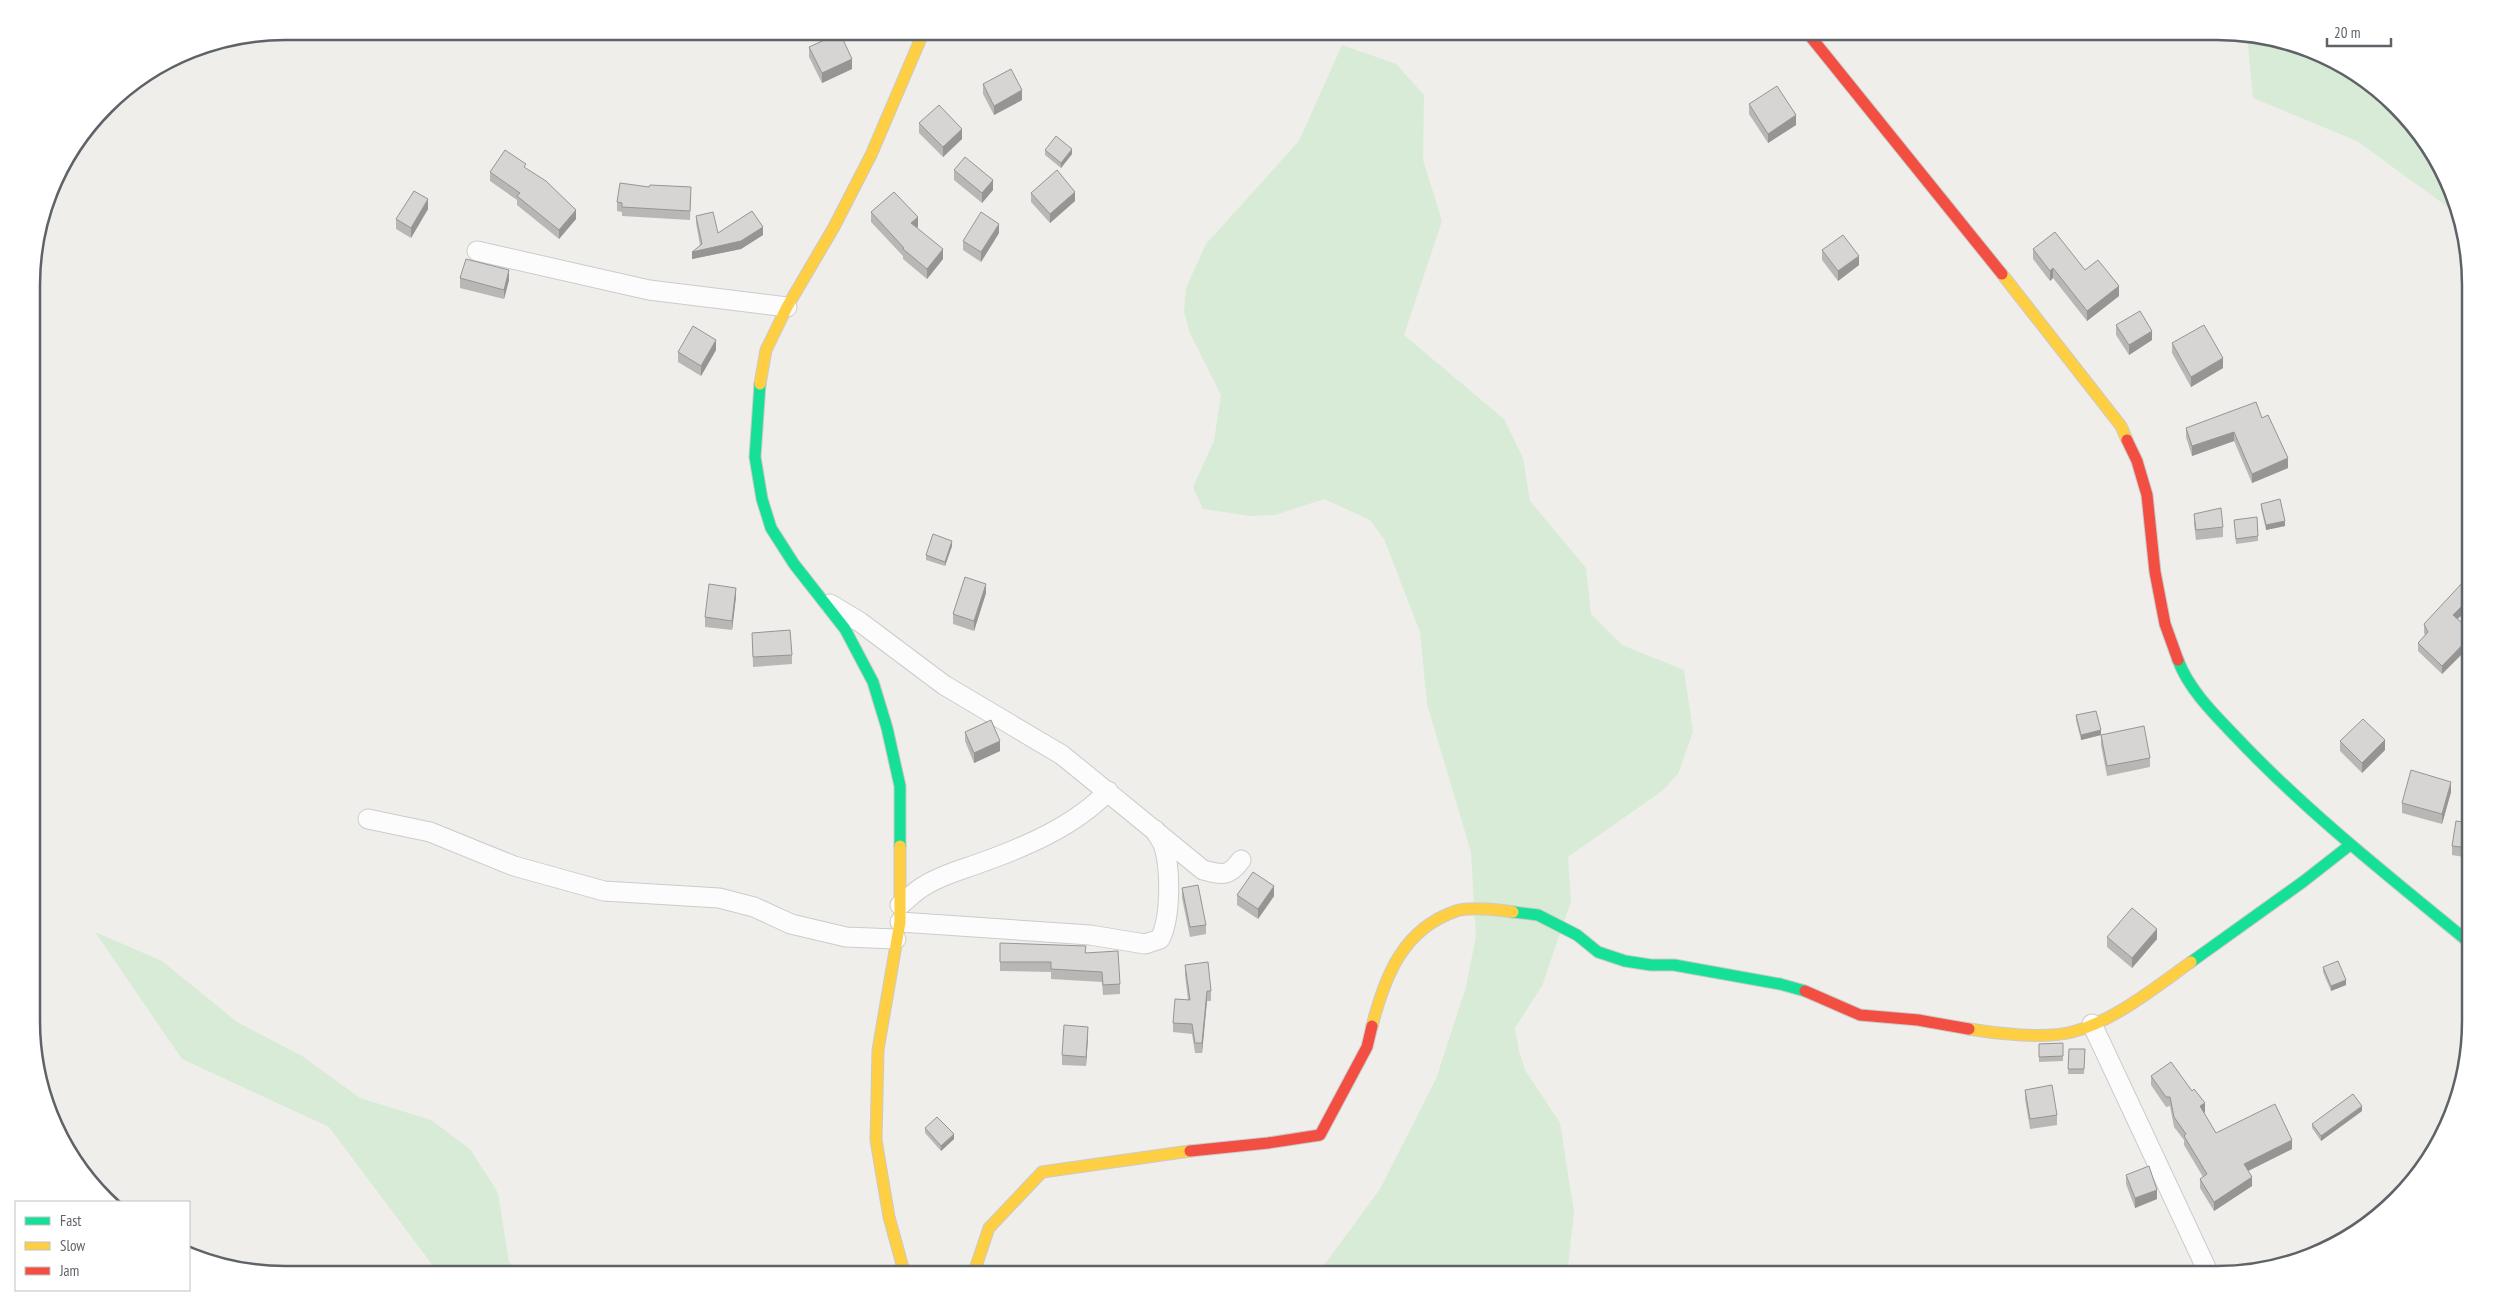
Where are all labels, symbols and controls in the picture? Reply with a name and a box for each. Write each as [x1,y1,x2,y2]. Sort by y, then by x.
scale bar [2327,15,2391,47]
text: 20 m [2334,23,2360,42]
legend [15,1201,190,1291]
text: Fast [60,1211,81,1230]
text: Slow [60,1236,85,1255]
text: Jam [59,1261,79,1280]

